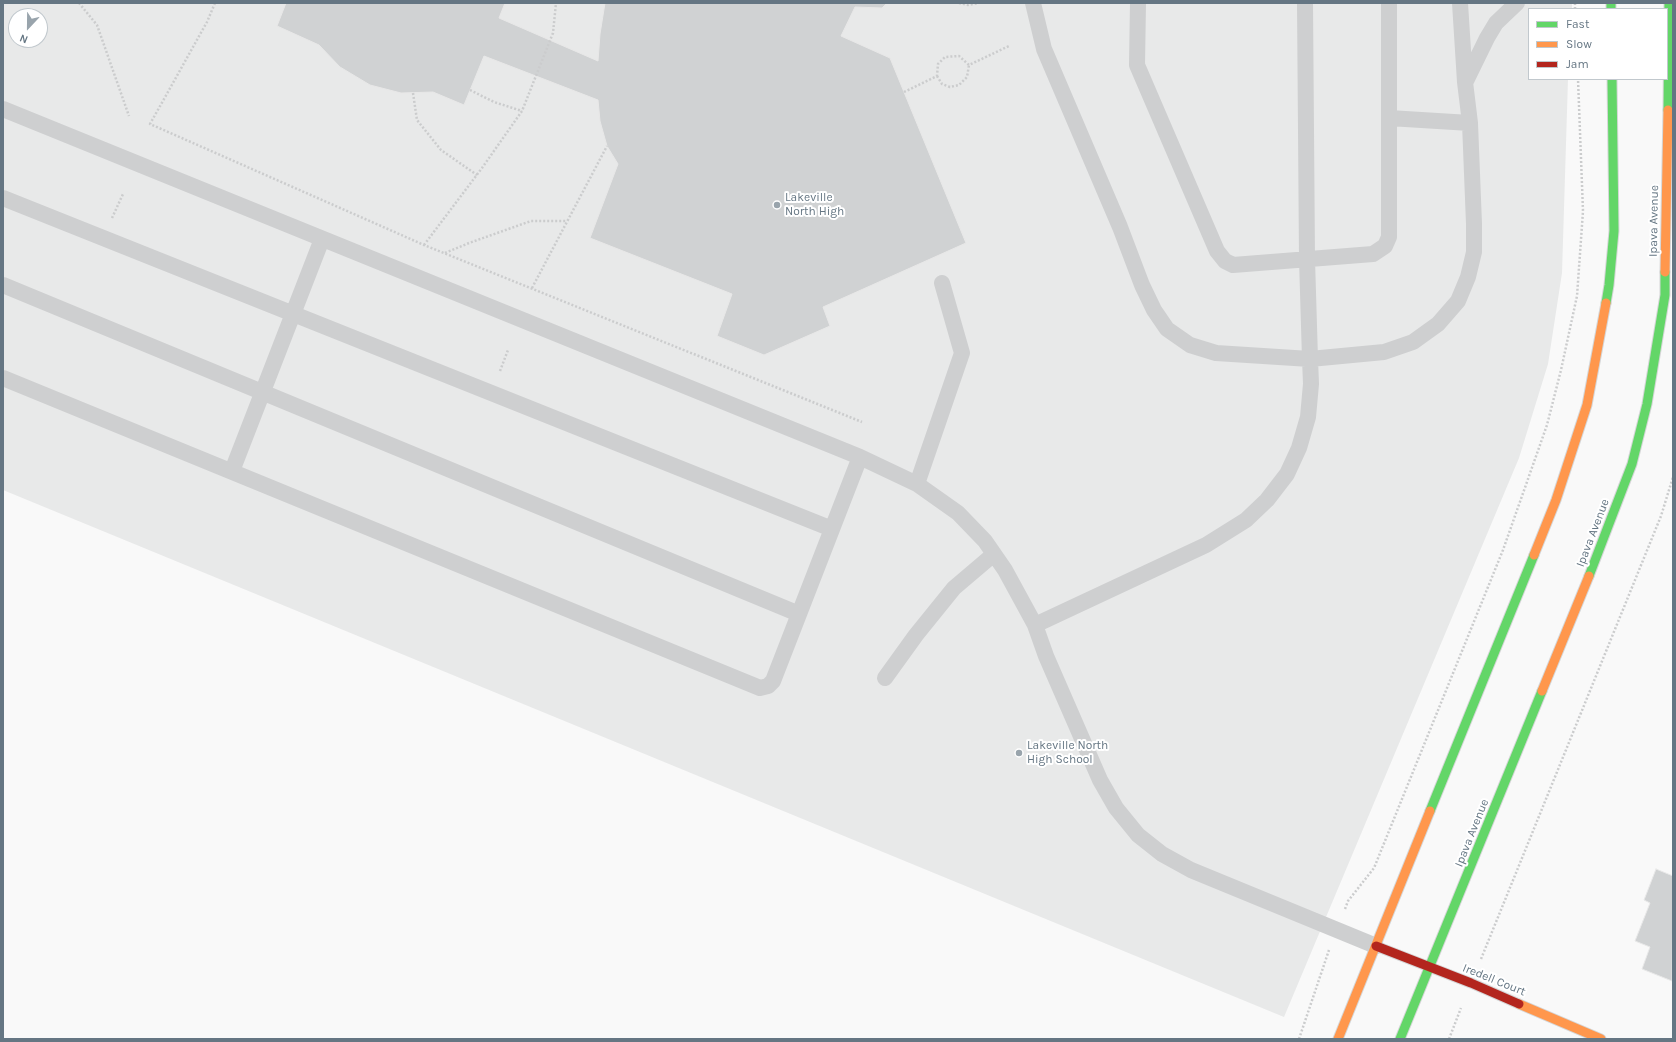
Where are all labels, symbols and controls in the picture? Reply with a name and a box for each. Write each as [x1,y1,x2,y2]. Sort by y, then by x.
north arrow [8,8,48,48]
legend [1528,8,1668,80]
text: Fast [1566,17,1589,31]
text: N [18,31,30,46]
text: Slow [1566,37,1592,51]
text: Jam [1566,57,1589,71]
street label: Ipava Avenue [1646,185,1662,257]
place label: Lakeville North High [785,191,844,219]
marker: Lakeville North High [772,200,782,210]
street label: Ipava Avenue [1573,497,1613,569]
place label: Lakeville North High School [1027,739,1108,767]
marker: Lakeville North High School [1014,748,1024,758]
street label: Ipava Avenue [1452,797,1492,869]
street label: Iredell Court [1460,961,1528,999]

